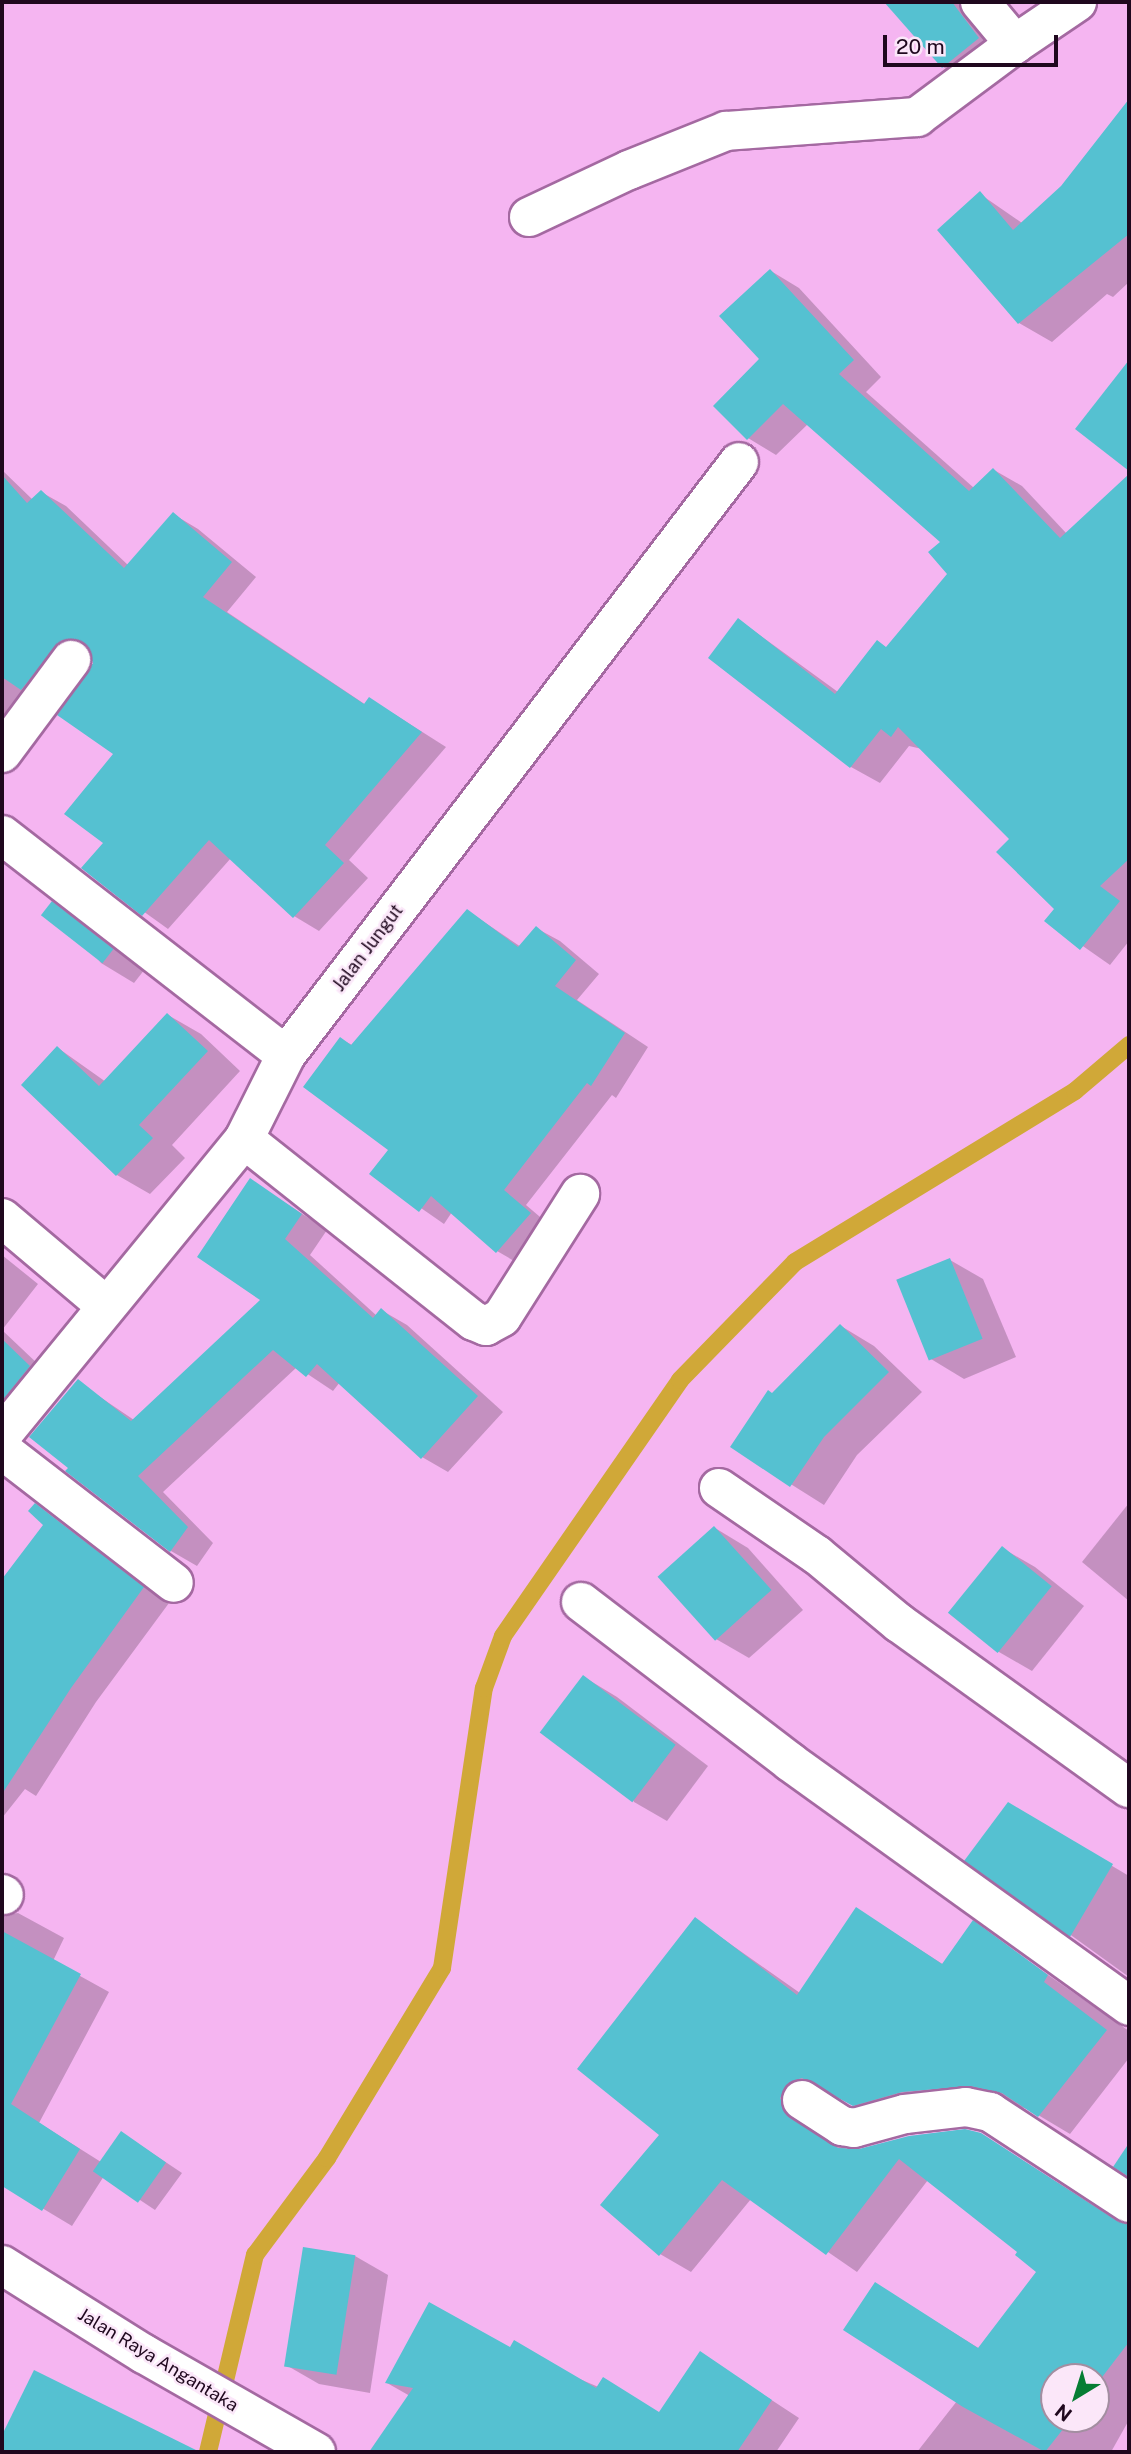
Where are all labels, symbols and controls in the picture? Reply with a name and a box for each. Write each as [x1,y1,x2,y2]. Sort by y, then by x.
scale bar [886,21,1061,65]
text: 20 m [896,34,945,59]
street label: Jalan Jungut [328,900,408,996]
street label: Jalan Raya Angantaka [74,2304,242,2416]
north arrow [1040,2363,1110,2433]
text: N [1051,2400,1076,2426]

